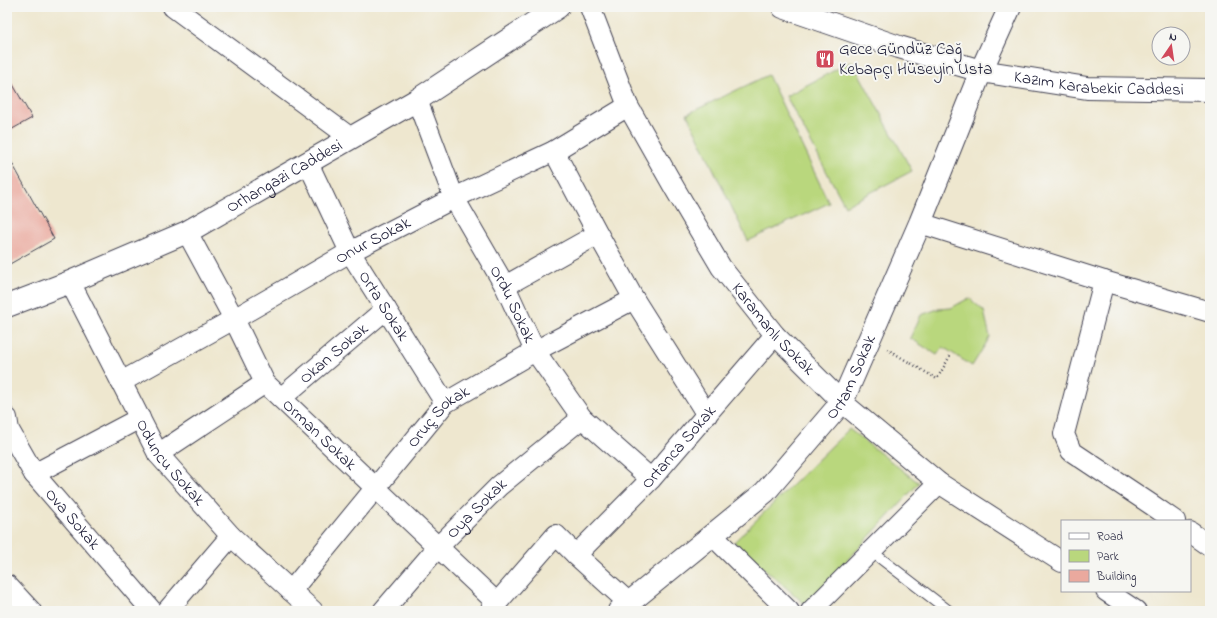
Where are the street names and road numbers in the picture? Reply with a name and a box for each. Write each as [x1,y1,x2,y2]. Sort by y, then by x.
street label: Kazım Karabekir Caddesi [1012,64,1184,102]
street label: Orhangazi Caddesi [222,133,347,219]
street label: Onur Sokak [330,210,415,271]
street label: Ordu Sokak [483,261,542,347]
street label: Orta Sokak [352,266,416,346]
street label: Karamanlı Sokak [725,277,821,381]
street label: Okan Sokak [294,316,374,390]
street label: Ortam Sokak [820,330,883,425]
street label: Oruç Sokak [401,379,475,453]
street label: Orman Sokak [276,393,363,477]
street label: Ortanca Sokak [635,399,722,495]
street label: Oduncu Sokak [130,414,211,512]
street label: Oya Sokak [440,472,513,545]
street label: Ova Sokak [39,482,107,556]

